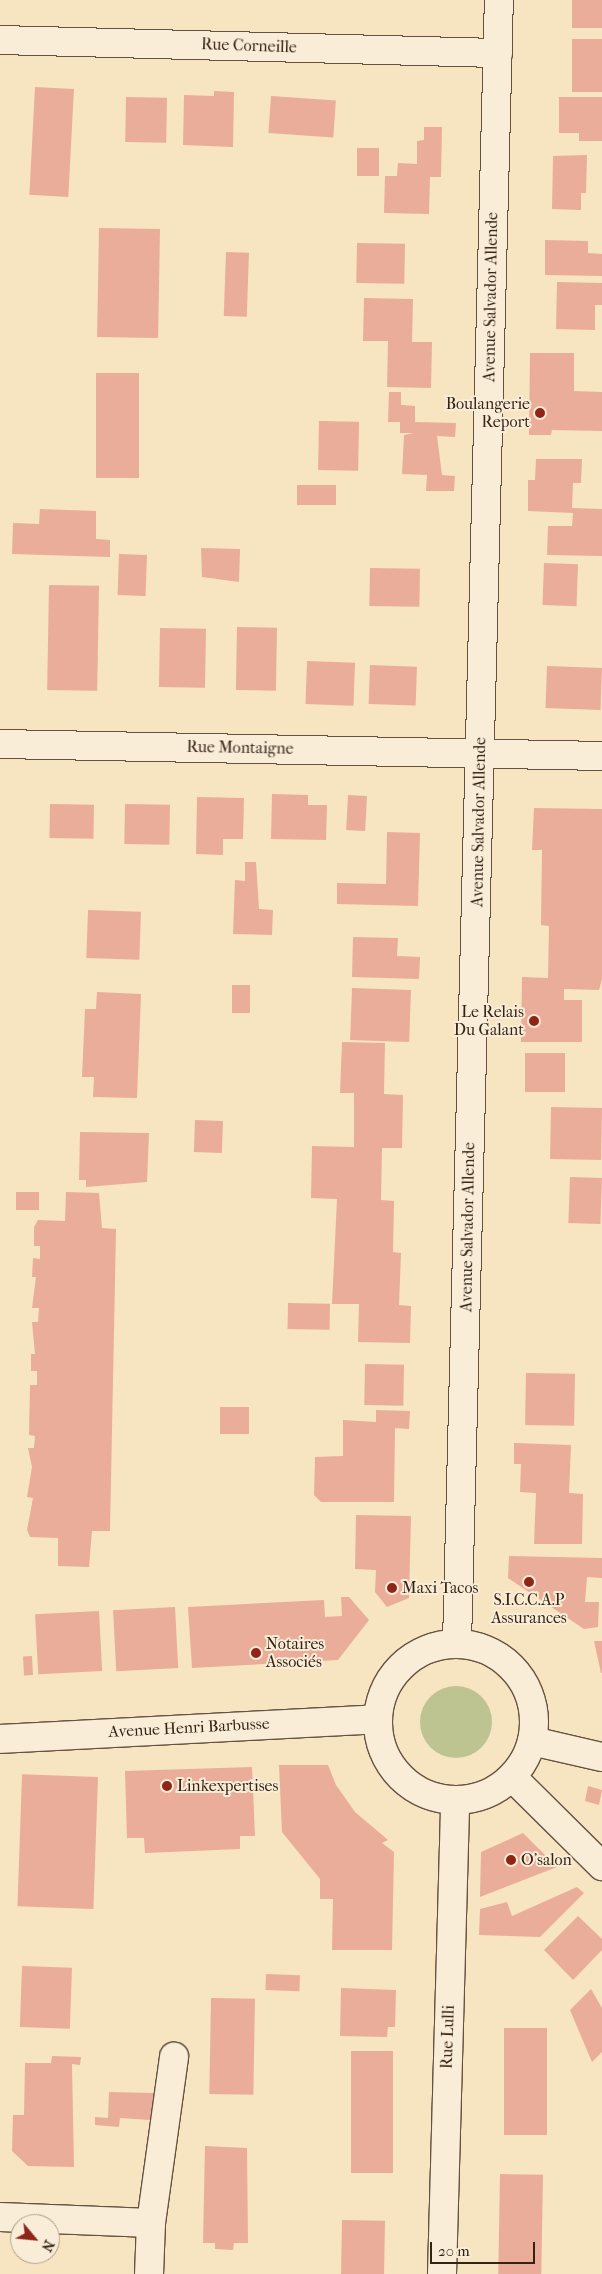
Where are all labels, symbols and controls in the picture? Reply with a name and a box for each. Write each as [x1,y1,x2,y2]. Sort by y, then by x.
street label: Rue Corneille [201,35,297,57]
street label: Avenue Salvador Allende [480,212,502,382]
place label: Boulangerie Report [446,394,530,432]
marker: Boulangerie Report [534,407,546,419]
street label: Rue Montaigne [186,737,294,759]
street label: Avenue Salvador Allende [468,737,490,907]
place label: Le Relais Du Galant [454,1002,524,1040]
marker: Le Relais Du Galant [528,1015,540,1027]
street label: Avenue Salvador Allende [457,1142,479,1312]
marker: S.I.C.C.A.P Assurances [523,1576,535,1588]
place label: Maxi Tacos [402,1578,478,1598]
marker: Maxi Tacos [386,1582,398,1594]
place label: S.I.C.C.A.P Assurances [491,1590,567,1628]
place label: Notaires Associés [266,1634,324,1672]
marker: Notaires Associés [250,1647,262,1659]
street label: Avenue Henri Barbusse [108,1714,270,1742]
place label: Linkexpertises [177,1776,278,1796]
marker: Linkexpertises [161,1780,173,1792]
place label: O'salon [521,1850,572,1870]
marker: O'salon [505,1854,517,1866]
street label: Rue Lulli [437,2005,459,2069]
north arrow [10,2214,60,2264]
scale bar [432,2232,537,2264]
text: N [38,2237,58,2254]
text: 20 m [438,2242,470,2260]

